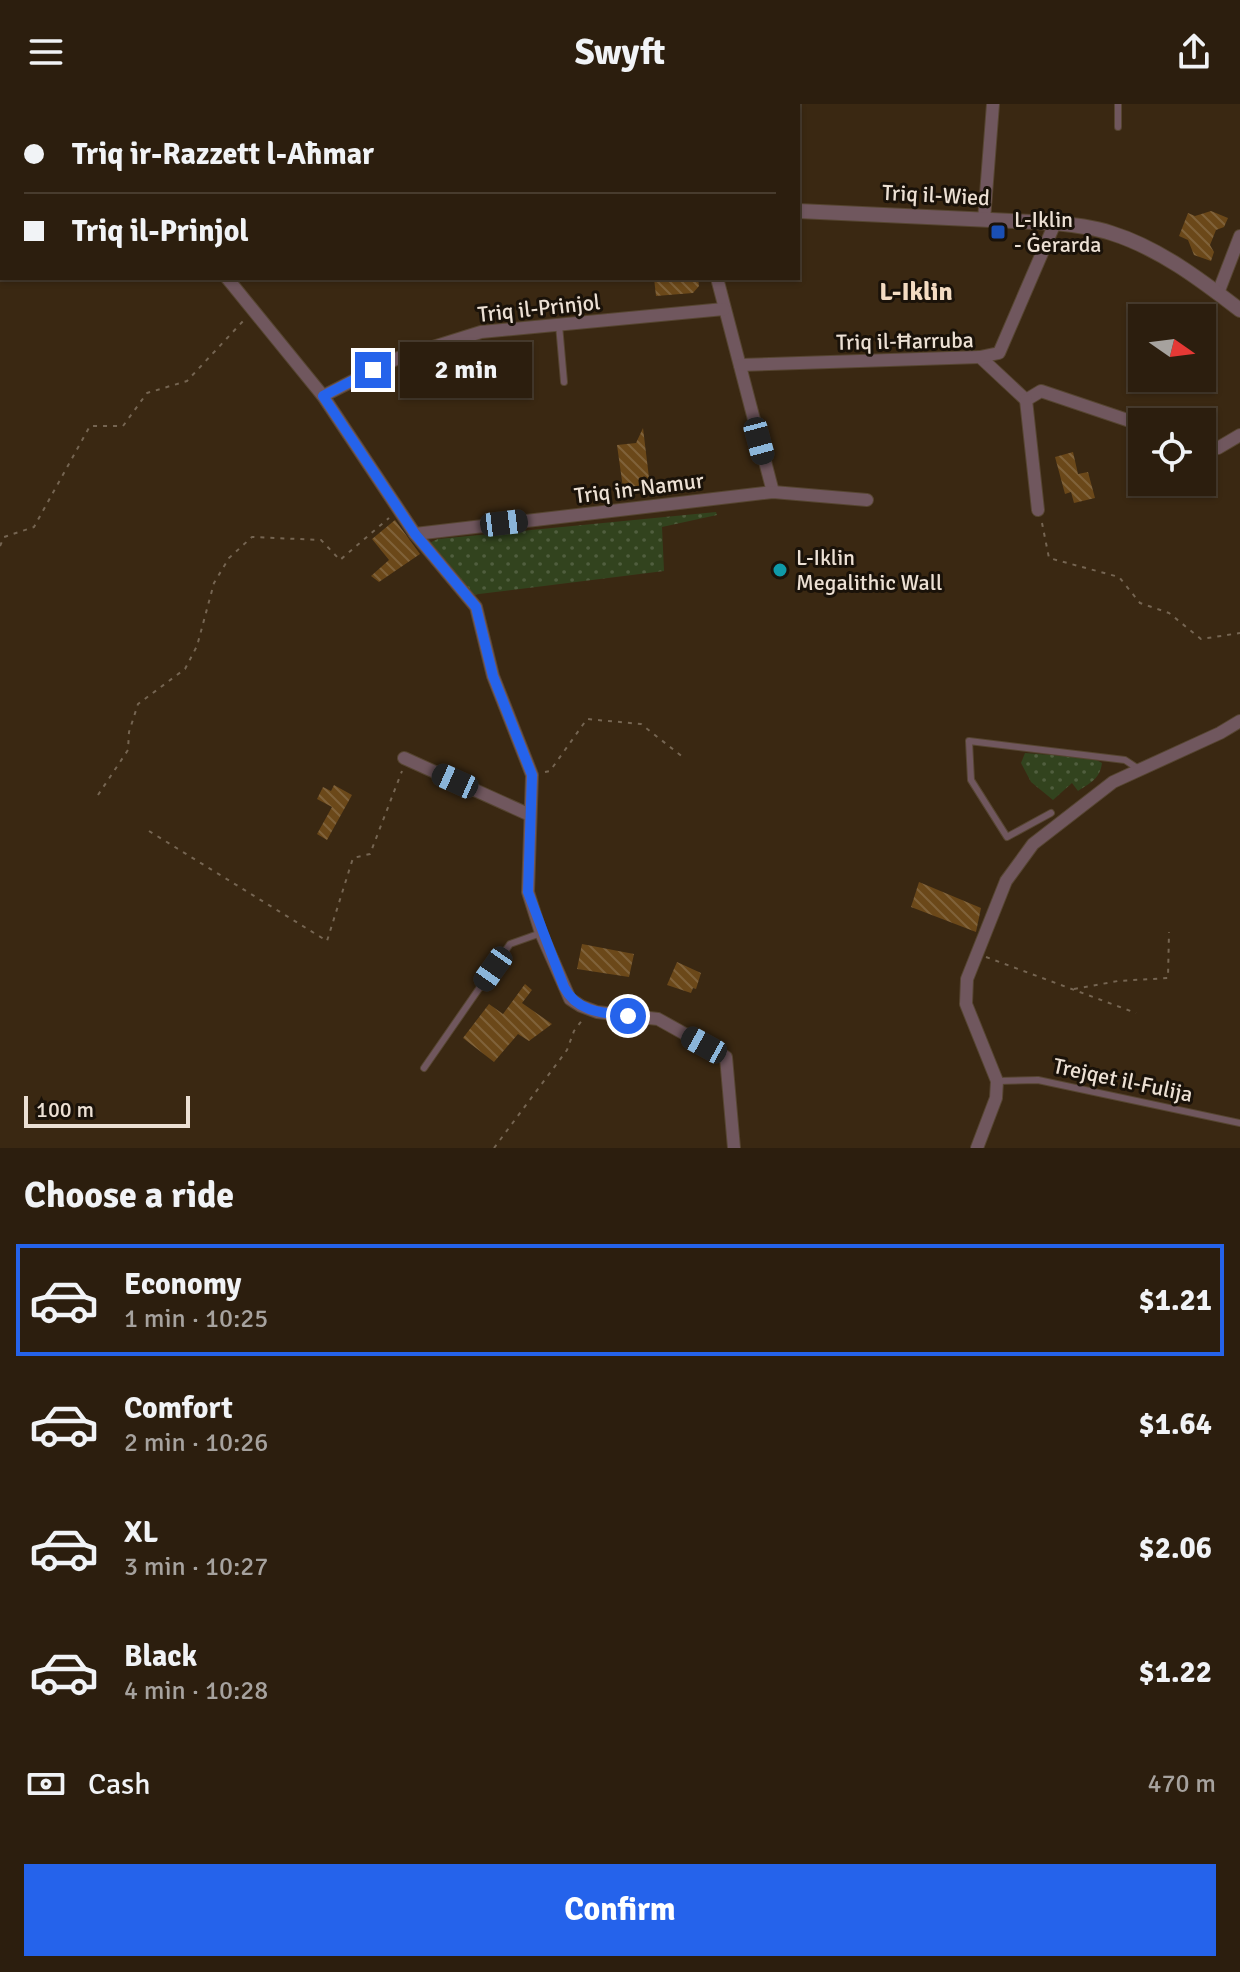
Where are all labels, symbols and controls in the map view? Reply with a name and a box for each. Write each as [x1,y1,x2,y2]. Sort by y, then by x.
icon: menu [24,30,68,74]
text: Swyft [575,30,665,75]
icon: share [1172,30,1216,74]
text: Triq ir-Razzett l-Aħmar [72,136,374,173]
street label: Triq il-Wied [881,179,991,211]
place label: L-Iklin - Ġerarda [1014,206,1102,258]
text: Triq il-Prinjol [72,213,249,250]
marker: L-Iklin - Ġerarda [989,223,1007,241]
district label: L-Iklin [879,276,953,308]
street label: Triq il-Prinjol [476,288,602,328]
north arrow [1128,304,1216,392]
map controls [1128,304,1216,496]
street label: Triq il-Ħarruba [836,326,974,356]
callout: 2 min [401,342,533,398]
route end [355,352,391,388]
text: 2 min [435,354,497,386]
button: locate [1128,408,1216,496]
car [741,415,777,467]
street label: Triq in-Namur [573,467,705,509]
car [479,508,529,538]
place label: L-Iklin Megalithic Wall [796,544,942,596]
marker: L-Iklin Megalithic Wall [771,561,789,579]
car [428,760,482,802]
car [469,942,517,996]
route start [610,998,646,1034]
car [677,1023,731,1067]
street label: Trejqet il-Fulija [1051,1052,1195,1108]
scale bar [24,1092,190,1128]
text: 100 m [36,1096,94,1123]
text: Choose a ride [24,1173,234,1218]
icon: car [28,1264,100,1336]
text: Economy [124,1266,241,1303]
text: $1.21 [1139,1282,1212,1319]
text: 1 min · 10:25 [124,1303,268,1335]
icon: car [28,1388,100,1460]
text: Comfort [124,1390,233,1427]
text: $1.64 [1139,1406,1212,1443]
text: 2 min · 10:26 [124,1427,268,1459]
icon: car [28,1512,100,1584]
text: XL [124,1514,158,1551]
text: $2.06 [1139,1530,1212,1567]
text: 3 min · 10:27 [124,1551,268,1583]
icon: car [28,1636,100,1708]
text: Black [124,1638,197,1675]
text: $1.22 [1139,1654,1212,1691]
text: 4 min · 10:28 [124,1675,268,1707]
icon: cash [24,1762,68,1806]
text: Cash [88,1766,151,1803]
text: 470 m [1147,1768,1216,1800]
button: Confirm [24,1864,1216,1956]

